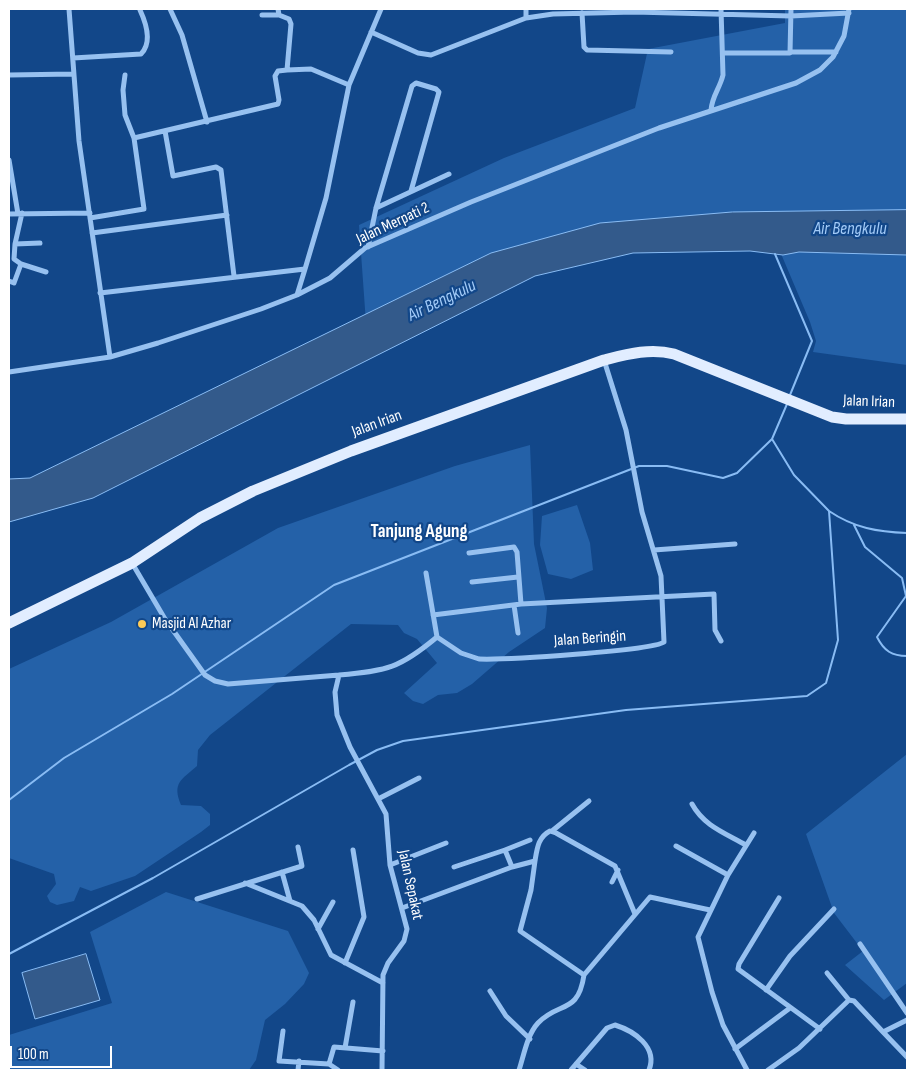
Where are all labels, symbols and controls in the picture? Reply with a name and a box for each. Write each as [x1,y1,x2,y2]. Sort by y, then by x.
street label: Jalan Merpati 2 [353,199,433,249]
water label: Air Bengkulu [813,218,887,240]
water label: Air Bengkulu [404,275,480,327]
street label: Jalan Irian [843,392,895,412]
street label: Jalan Irian [349,406,405,442]
district label: Tanjung Agung [371,521,467,543]
place label: Masjid Al Azhar [152,614,231,634]
marker: Masjid Al Azhar [136,618,148,630]
street label: Jalan Beringin [553,627,627,651]
street label: Jalan Sepakat [393,848,427,922]
scale bar [12,1036,115,1068]
text: 100 m [18,1045,49,1064]

